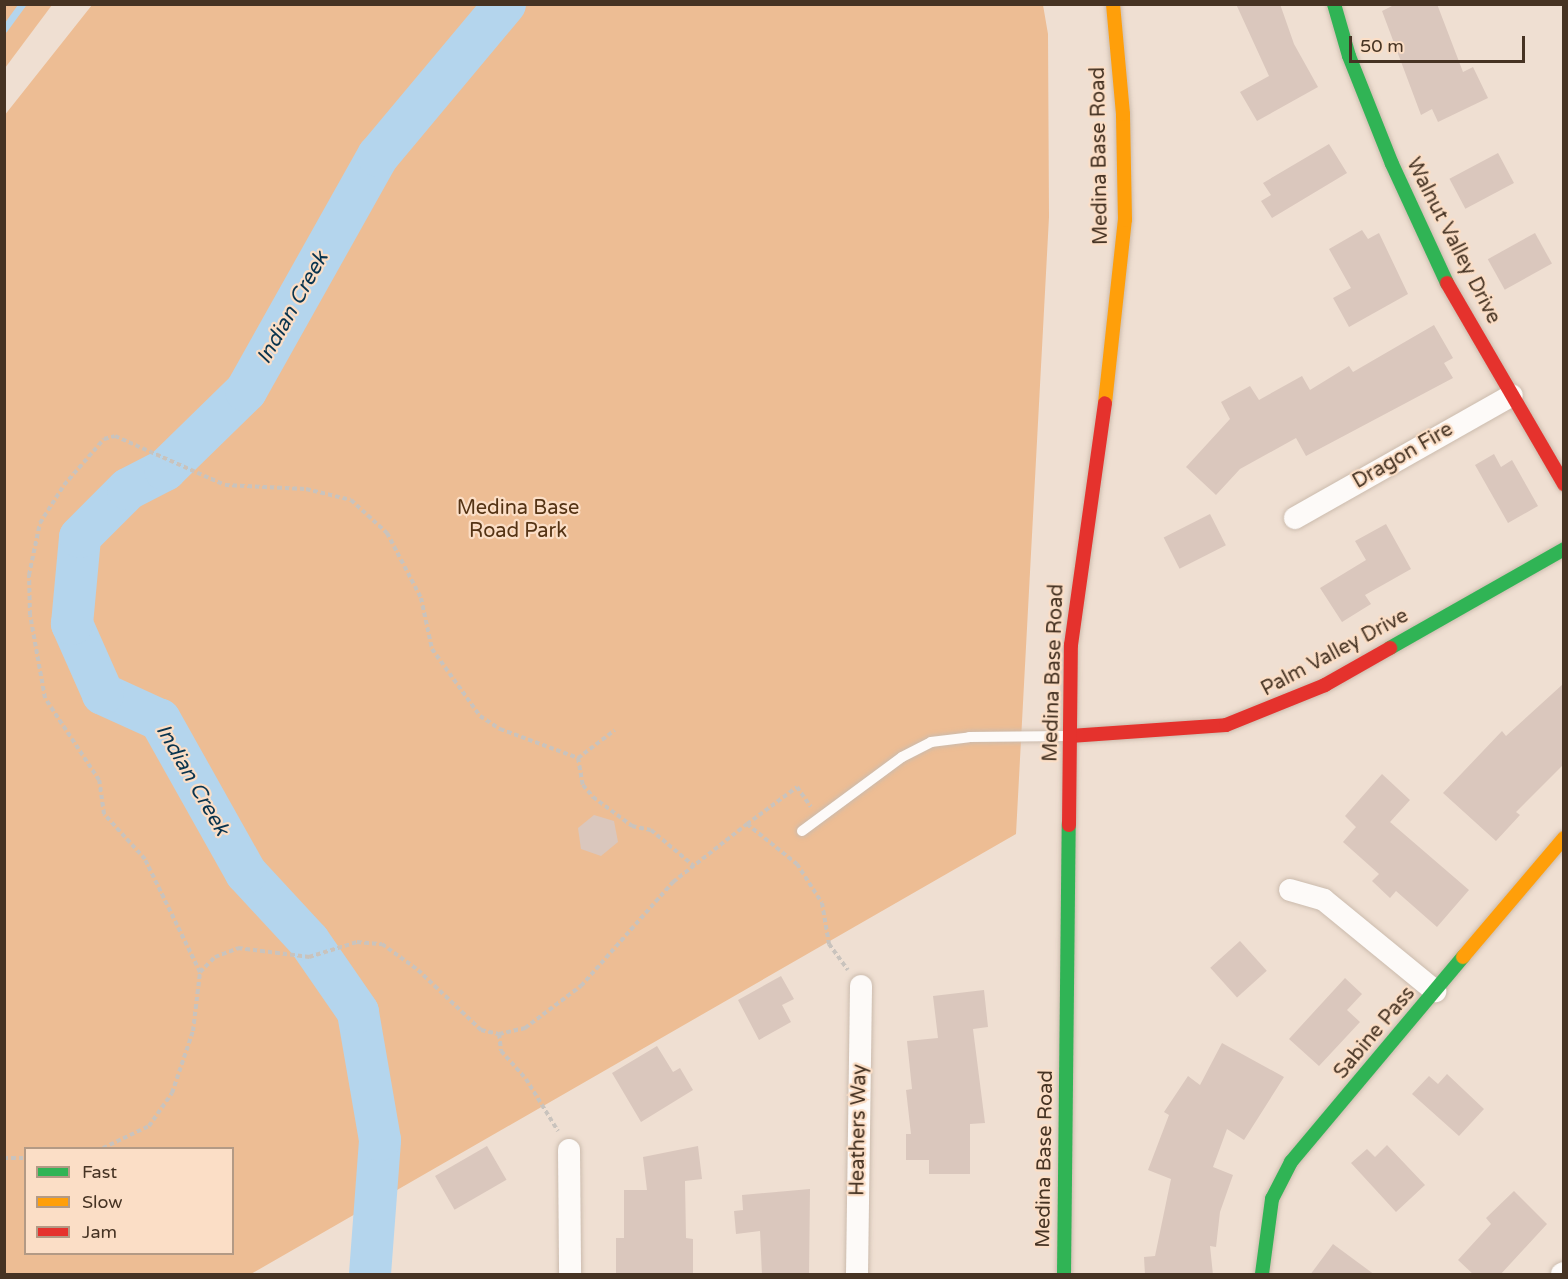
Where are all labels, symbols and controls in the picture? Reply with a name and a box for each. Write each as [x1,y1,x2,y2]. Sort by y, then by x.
scale bar [1352,24,1528,62]
text: 50 m [1360,35,1404,57]
street label: Medina Base Road [1086,67,1114,245]
street label: Walnut Valley Drive [1401,154,1505,328]
water label: Indian Creek [252,247,334,369]
street label: Dragon Fire [1349,418,1457,494]
park label: Medina Base Road Park [457,496,579,543]
street label: Medina Base Road [1039,584,1069,762]
street label: Palm Valley Drive [1257,604,1413,702]
water label: Indian Creek [150,720,234,840]
street label: Sabine Pass [1329,982,1421,1084]
street label: Heathers Way [846,1064,872,1196]
street label: Medina Base Road [1031,1070,1059,1248]
legend [24,1147,234,1255]
text: Fast [82,1161,117,1183]
text: Slow [82,1191,123,1213]
text: Jam [82,1221,117,1243]

